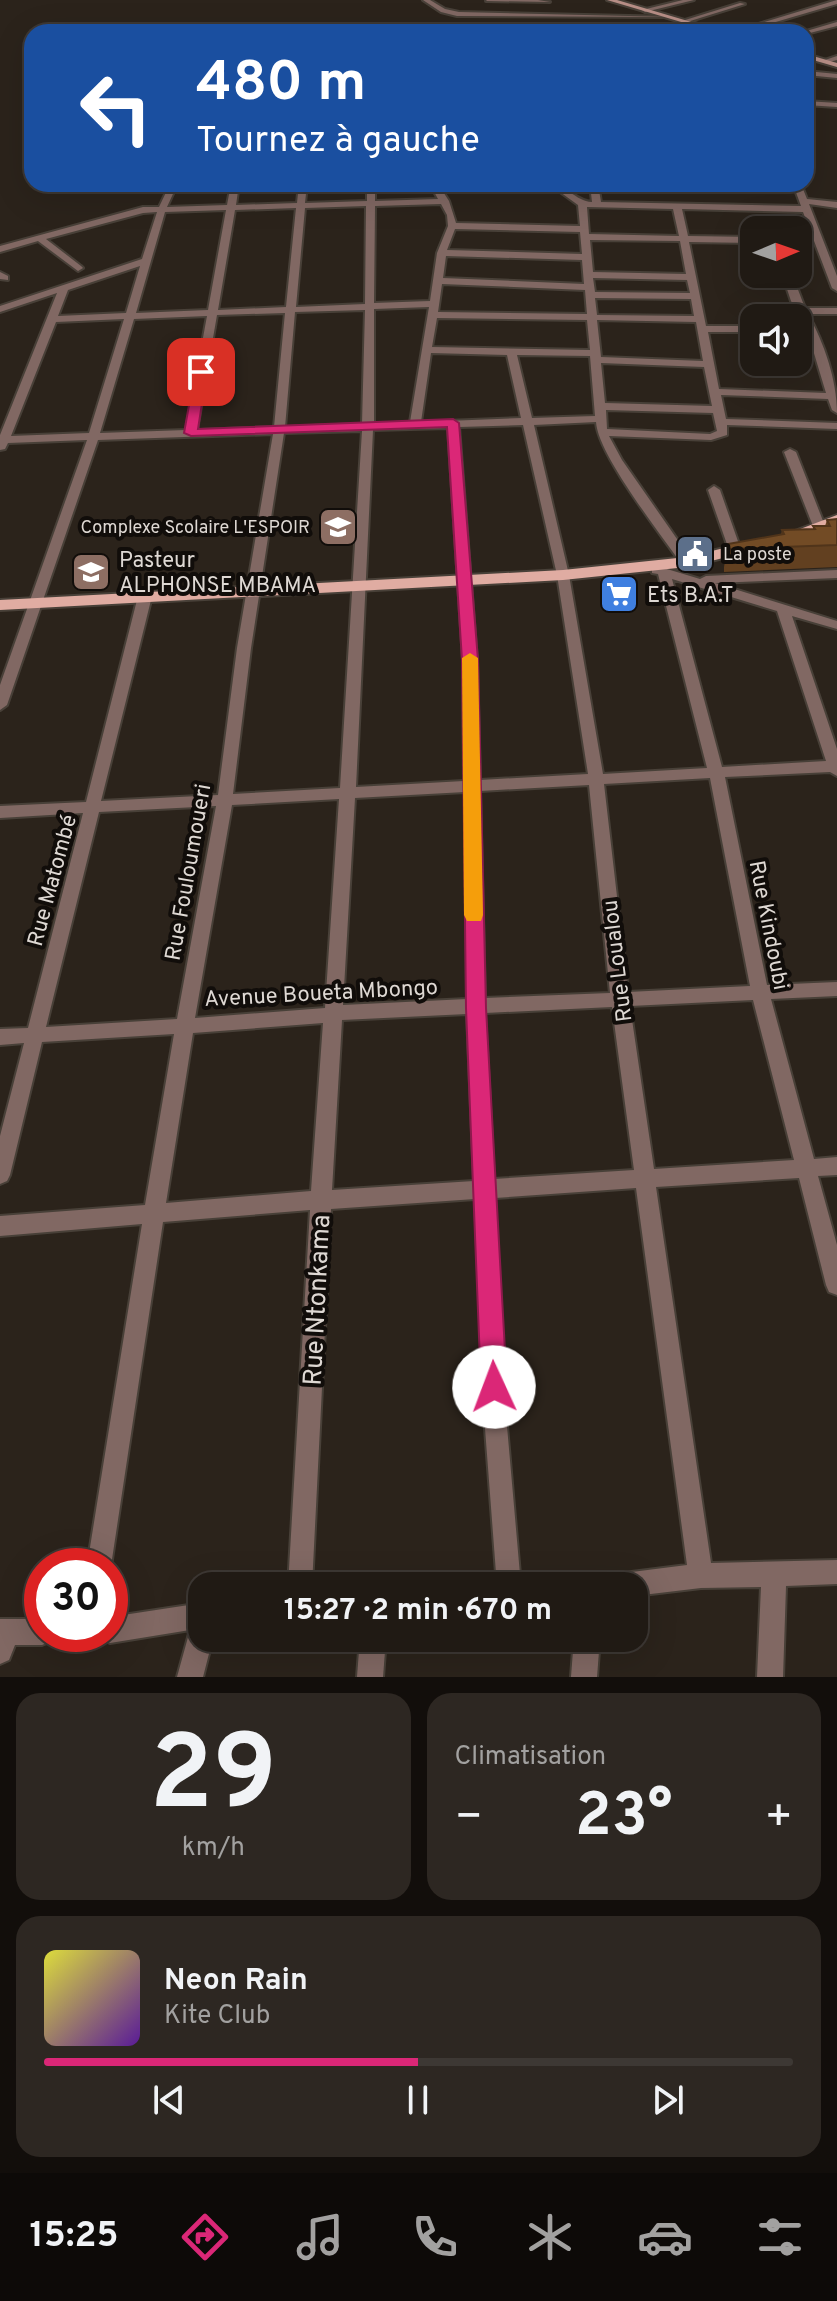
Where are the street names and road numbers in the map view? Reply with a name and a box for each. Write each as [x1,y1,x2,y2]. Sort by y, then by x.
street label: Rue Fouloumoueri [161,782,218,963]
street label: Rue Matombé [23,812,84,949]
street label: Rue Kindoubi [742,858,793,993]
street label: Rue Loualou [598,898,639,1023]
street label: Avenue Boueta Mbongo [203,975,439,1014]
street label: Rue Ntonkama [298,1214,339,1387]

